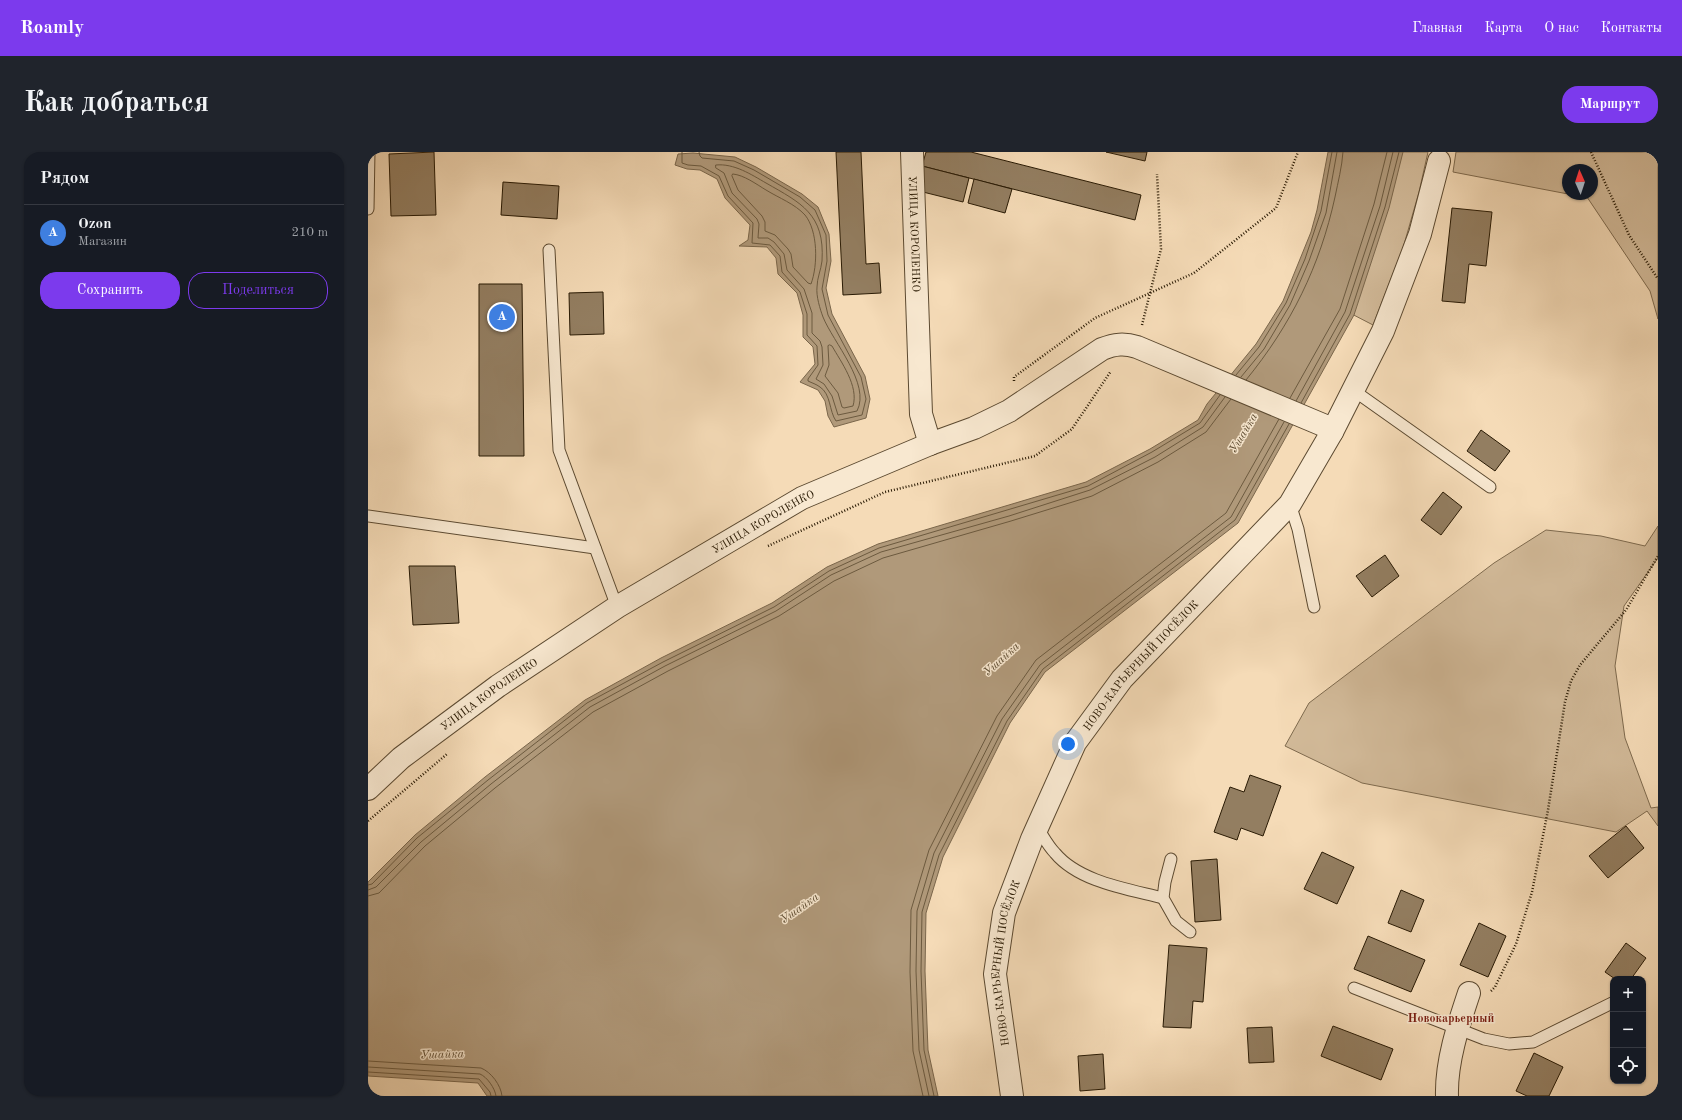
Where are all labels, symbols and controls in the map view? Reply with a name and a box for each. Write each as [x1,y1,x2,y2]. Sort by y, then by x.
text: Roamly [20,19,84,38]
text: Главная [1412,21,1462,35]
text: Карта [1484,21,1522,35]
text: О нас [1544,21,1579,35]
text: Контакты [1601,21,1662,35]
button: Маршрут [1562,86,1658,123]
text: Как добраться [24,90,209,118]
north arrow [1562,164,1598,200]
text: Рядом [40,170,89,187]
street label: УЛИЦА КОРОЛЕНКО [906,176,921,292]
text: Ozon [78,217,111,232]
text: A [48,226,58,239]
text: 210 m [291,226,328,239]
text: Магазин [78,235,127,248]
button: Сохранить [40,272,180,309]
button: Поделиться [188,272,328,309]
pin: A [489,302,515,332]
water label: Ушайка [1227,411,1261,456]
street label: УЛИЦА КОРОЛЕНКО [711,489,816,557]
street label: НОВО-КАРЬЕРНЫЙ ПОСЁЛОК [1082,599,1201,733]
water label: Ушайка [981,640,1023,679]
street label: УЛИЦА КОРОЛЕНКО [439,657,540,733]
your location [1058,734,1078,754]
street label: НОВО-КАРЬЕРНЫЙ ПОСЁЛОК [991,879,1023,1047]
water label: Ушайка [778,891,822,926]
map controls [1610,976,1646,1084]
button: + [1610,976,1646,1012]
button: − [1610,1012,1646,1048]
district label: Новокарьерный [1408,1013,1495,1025]
water label: Ушайка [420,1048,465,1062]
button: locate [1610,1048,1646,1084]

